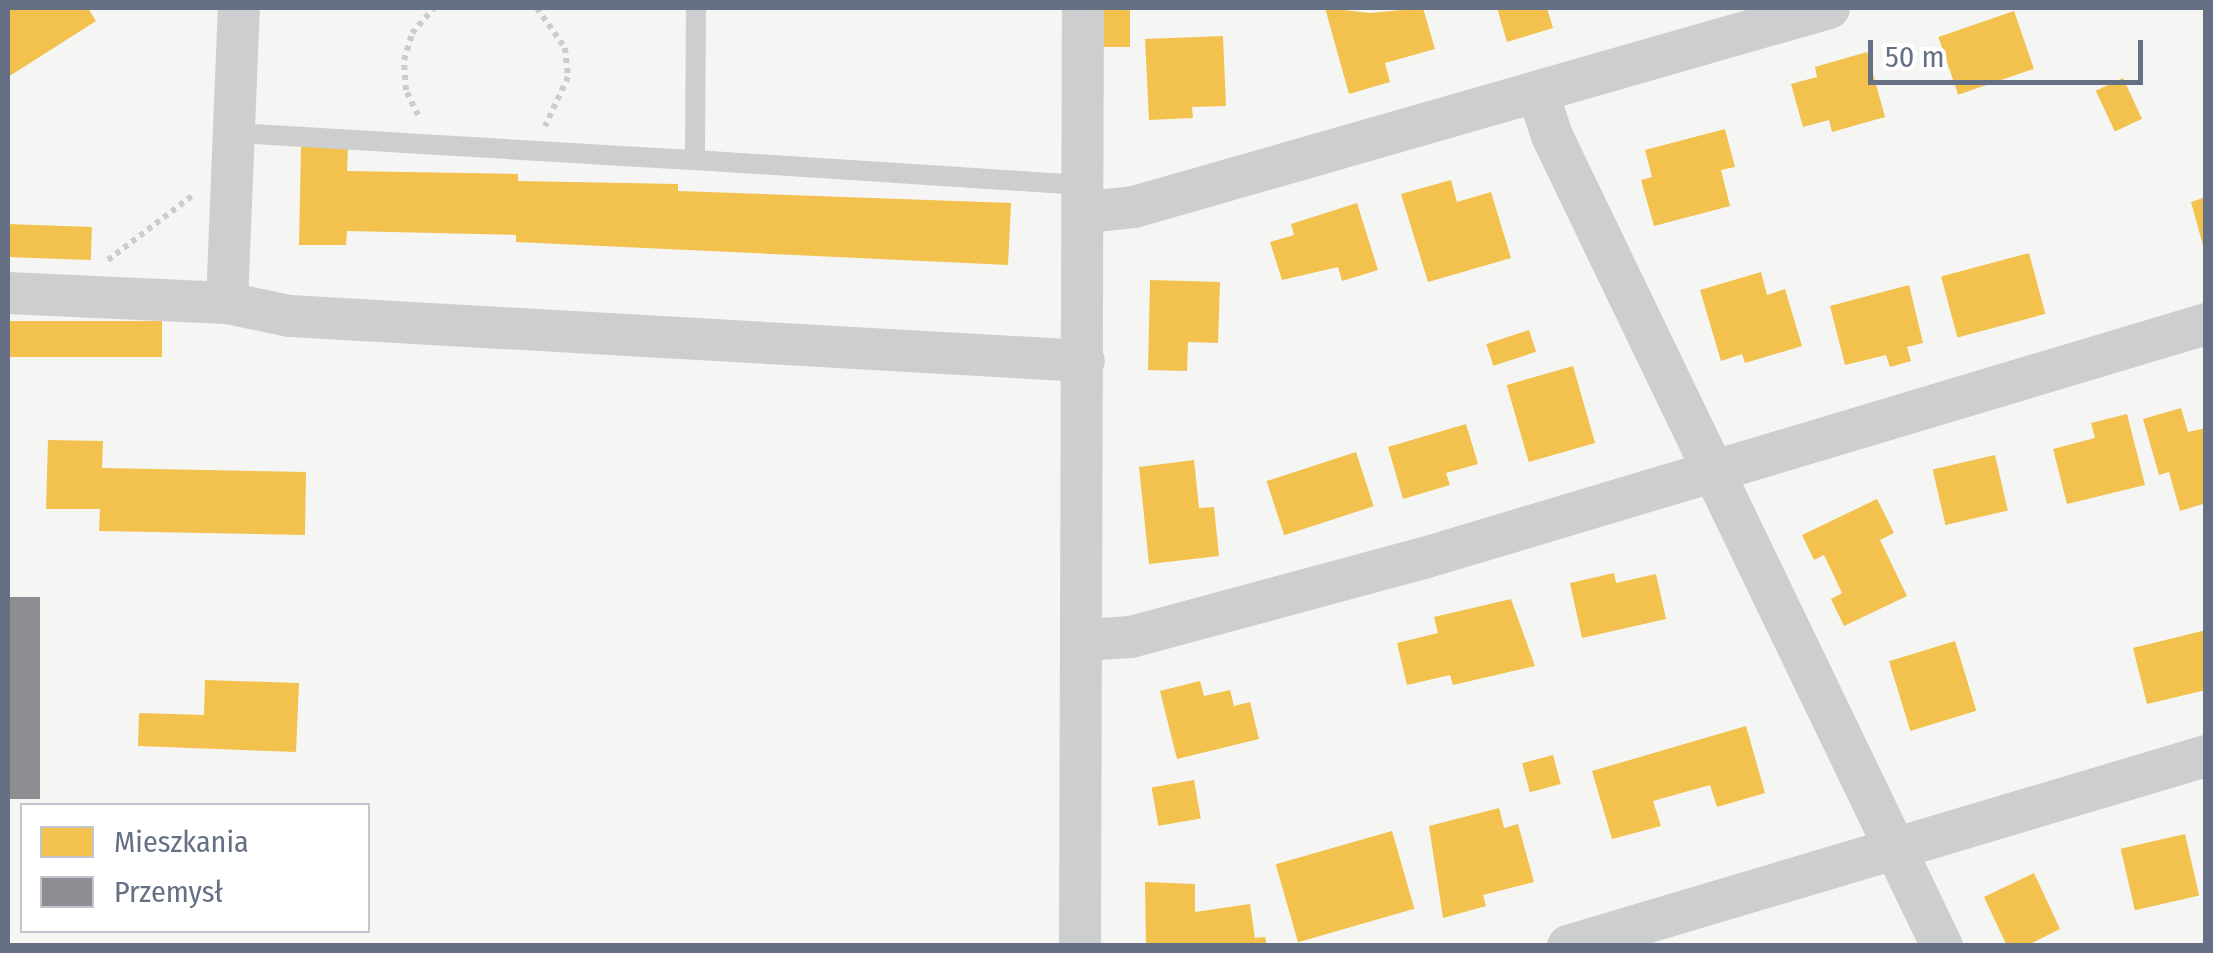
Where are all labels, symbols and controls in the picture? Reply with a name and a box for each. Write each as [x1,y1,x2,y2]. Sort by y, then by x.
scale bar [1873,20,2148,82]
text: 50 m [1885,39,1945,75]
legend [20,803,370,933]
text: Mieszkania [114,824,249,860]
text: Przemysł [114,874,223,910]

